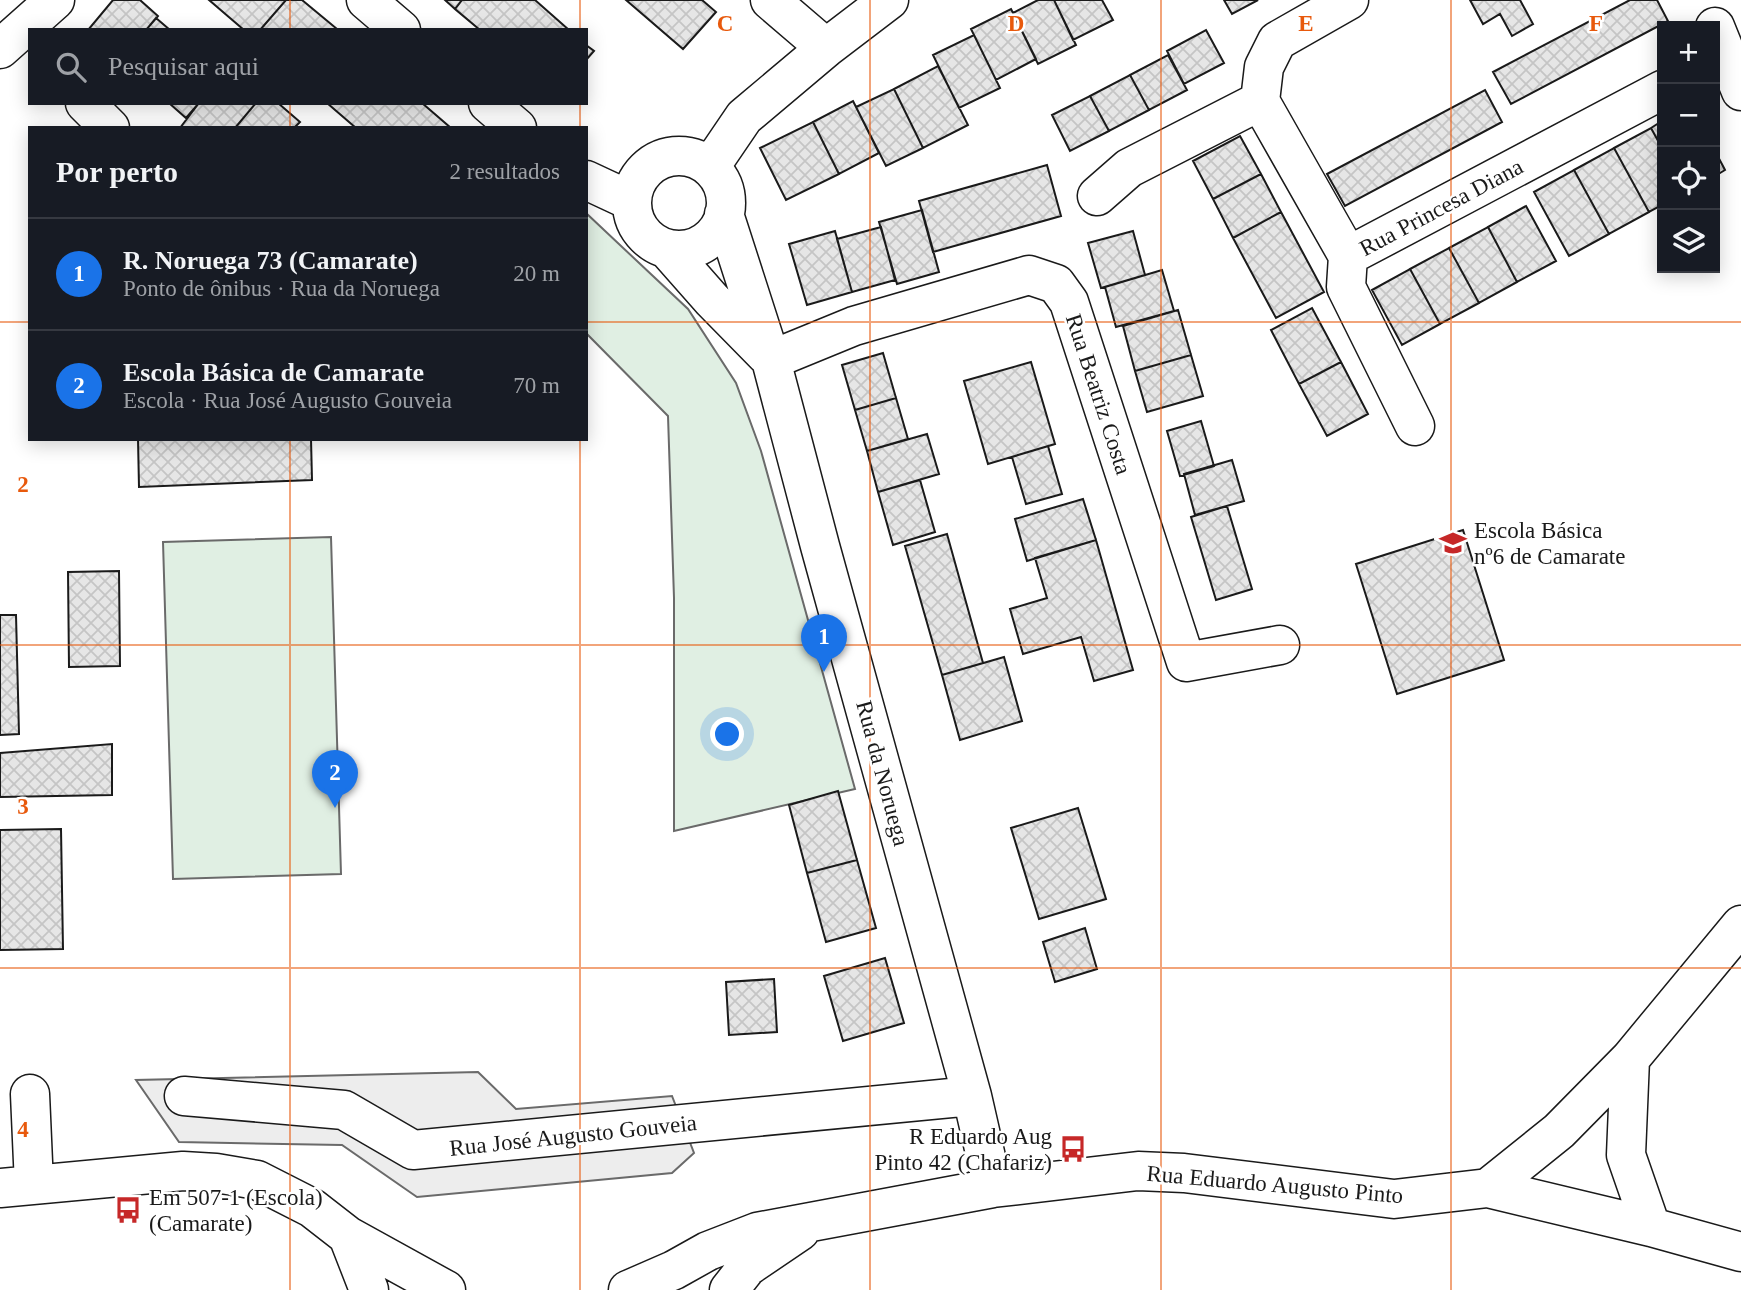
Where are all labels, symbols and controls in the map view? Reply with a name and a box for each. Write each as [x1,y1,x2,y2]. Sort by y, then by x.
text: C [717,11,733,36]
text: D [1008,11,1024,36]
text: E [1298,11,1314,36]
text: F [1589,11,1603,36]
map controls [1657,21,1720,273]
button: + [1657,21,1720,84]
search box [28,28,588,105]
icon: search [52,48,90,86]
text: Pesquisar aqui [108,52,259,81]
button: − [1657,84,1720,147]
button: locate [1657,147,1720,210]
street label: Rua Princesa Diana [1355,154,1527,261]
text: Por perto [56,155,178,188]
text: 2 resultados [449,159,560,184]
button: layers [1657,210,1720,273]
text: R. Noruega 73 (Camarate) [123,246,418,275]
text: 1 [73,261,85,286]
text: 20 m [513,261,560,286]
text: Ponto de ônibus · Rua da Noruega [123,276,440,301]
street label: Rua Beatriz Costa [1061,311,1136,478]
text: Escola Básica de Camarate [123,358,424,387]
text: 2 [73,373,85,398]
text: 70 m [513,373,560,398]
text: Escola · Rua José Augusto Gouveia [123,388,452,413]
text: 2 [17,472,29,497]
place label: Escola Básica nº6 de Camarate [1474,518,1625,569]
school or university icon: Escola Básica nº6 de Camarate [1438,528,1468,558]
pin: 1 [801,614,847,672]
street label: Rua da Noruega [851,698,914,849]
your location [710,717,744,751]
pin: 2 [312,750,358,808]
text: 3 [17,794,29,819]
street label: Rua José Augusto Gouveia [448,1110,698,1161]
text: 4 [17,1117,29,1142]
place label: R Eduardo Aug Pinto 42 (Chafariz) [874,1124,1052,1175]
bus stop icon: R Eduardo Aug Pinto 42 (Chafariz) [1058,1134,1088,1164]
street label: Rua Eduardo Augusto Pinto [1146,1161,1404,1208]
place label: Em 507-1 (Escola) (Camarate) [149,1185,323,1236]
bus stop icon: Em 507-1 (Escola) (Camarate) [113,1195,143,1225]

